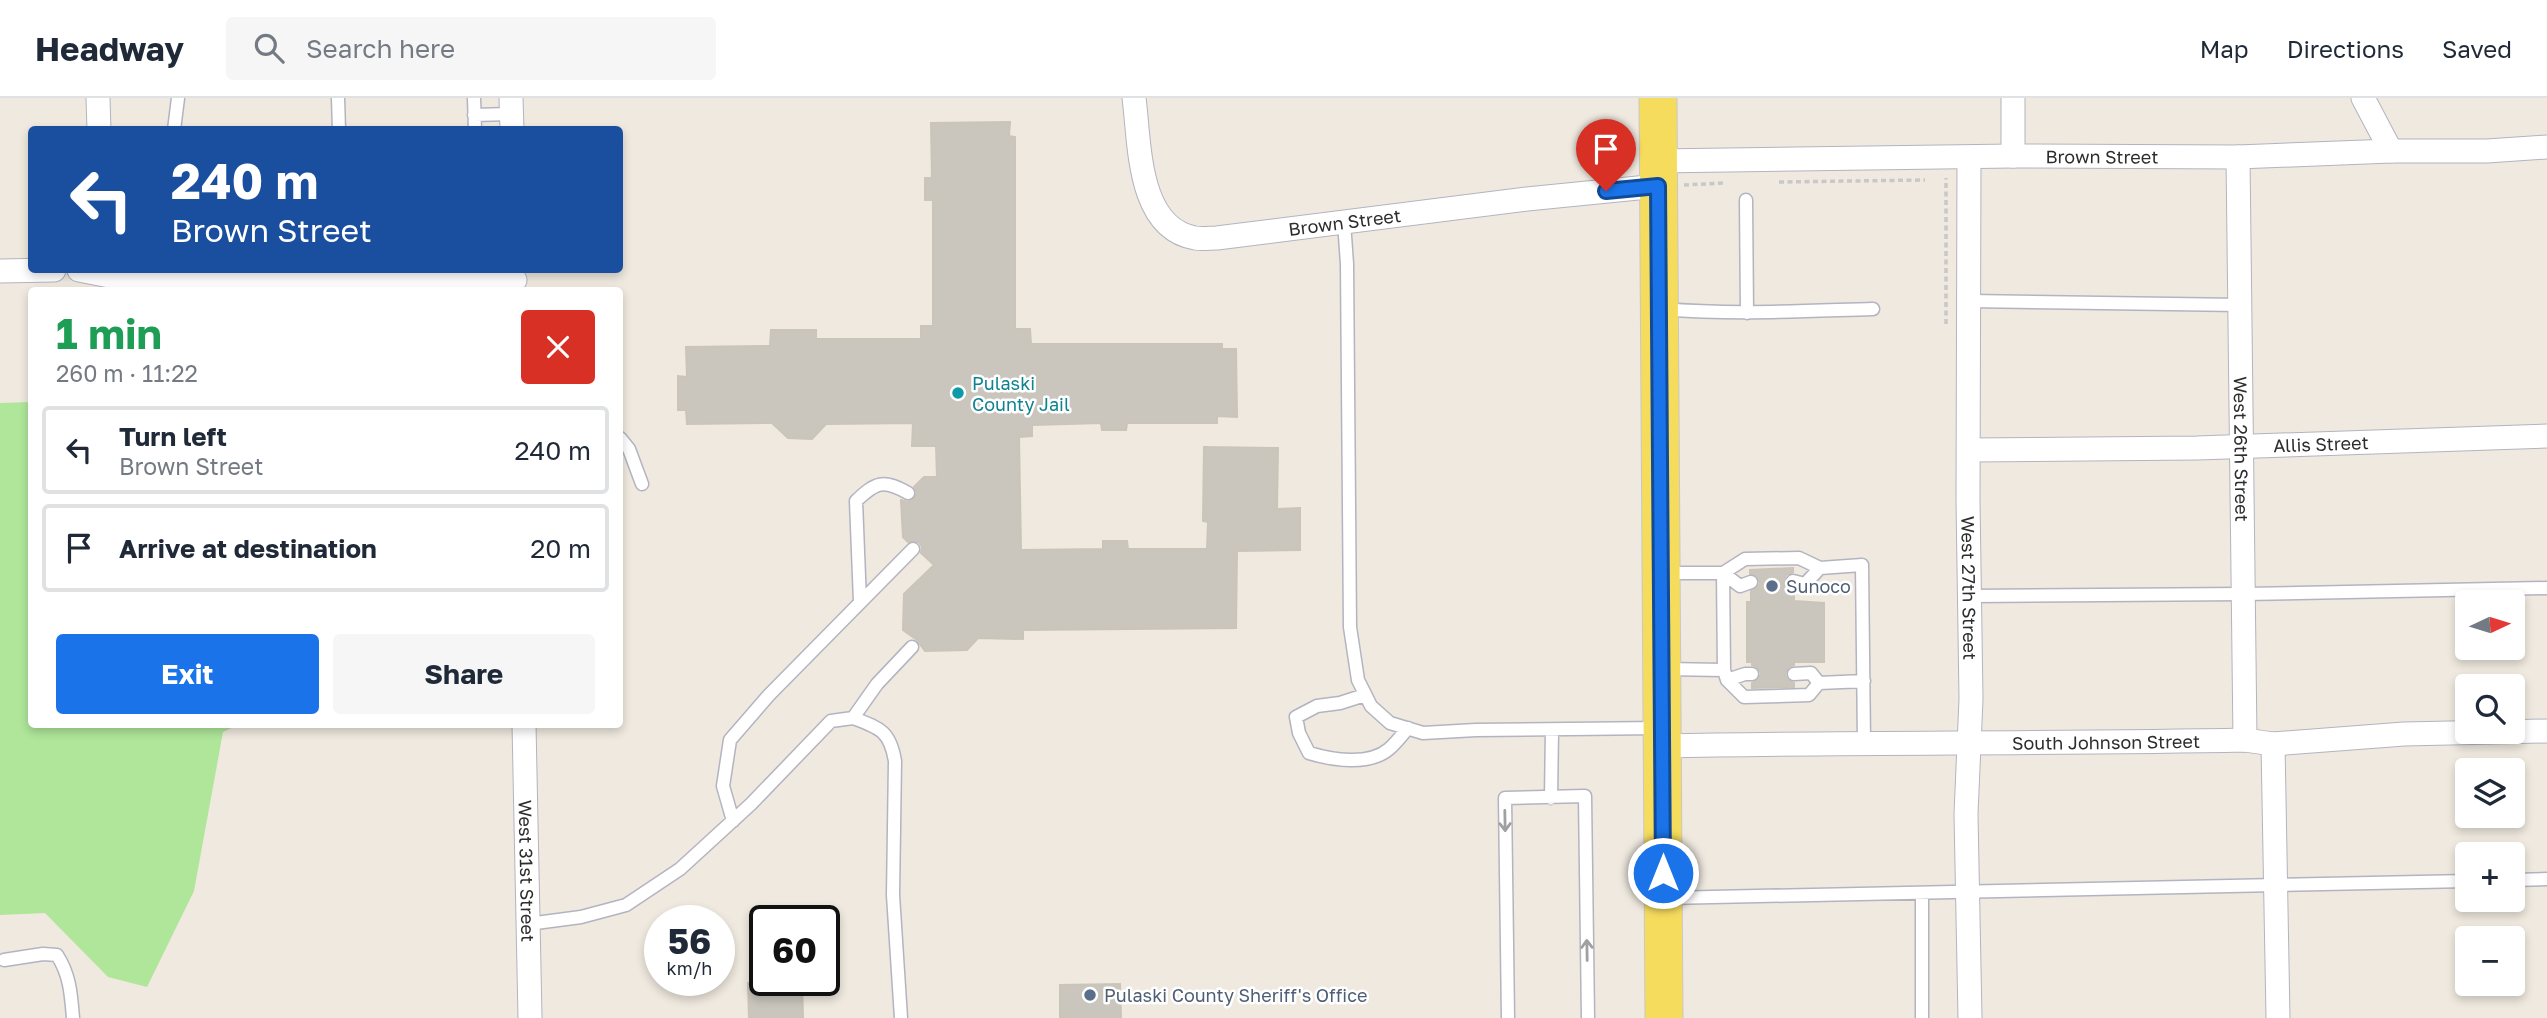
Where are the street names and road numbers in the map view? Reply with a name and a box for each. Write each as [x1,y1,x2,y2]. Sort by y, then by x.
street label: Brown Street [2045,145,2159,168]
street label: Brown Street [1287,204,1402,240]
street label: West 26th Street [2230,376,2253,522]
street label: Allis Street [2273,431,2369,456]
street label: West 27th Street [1957,516,1981,660]
street label: South Johnson Street [2012,730,2200,754]
street label: West 31st Street [515,800,539,942]

